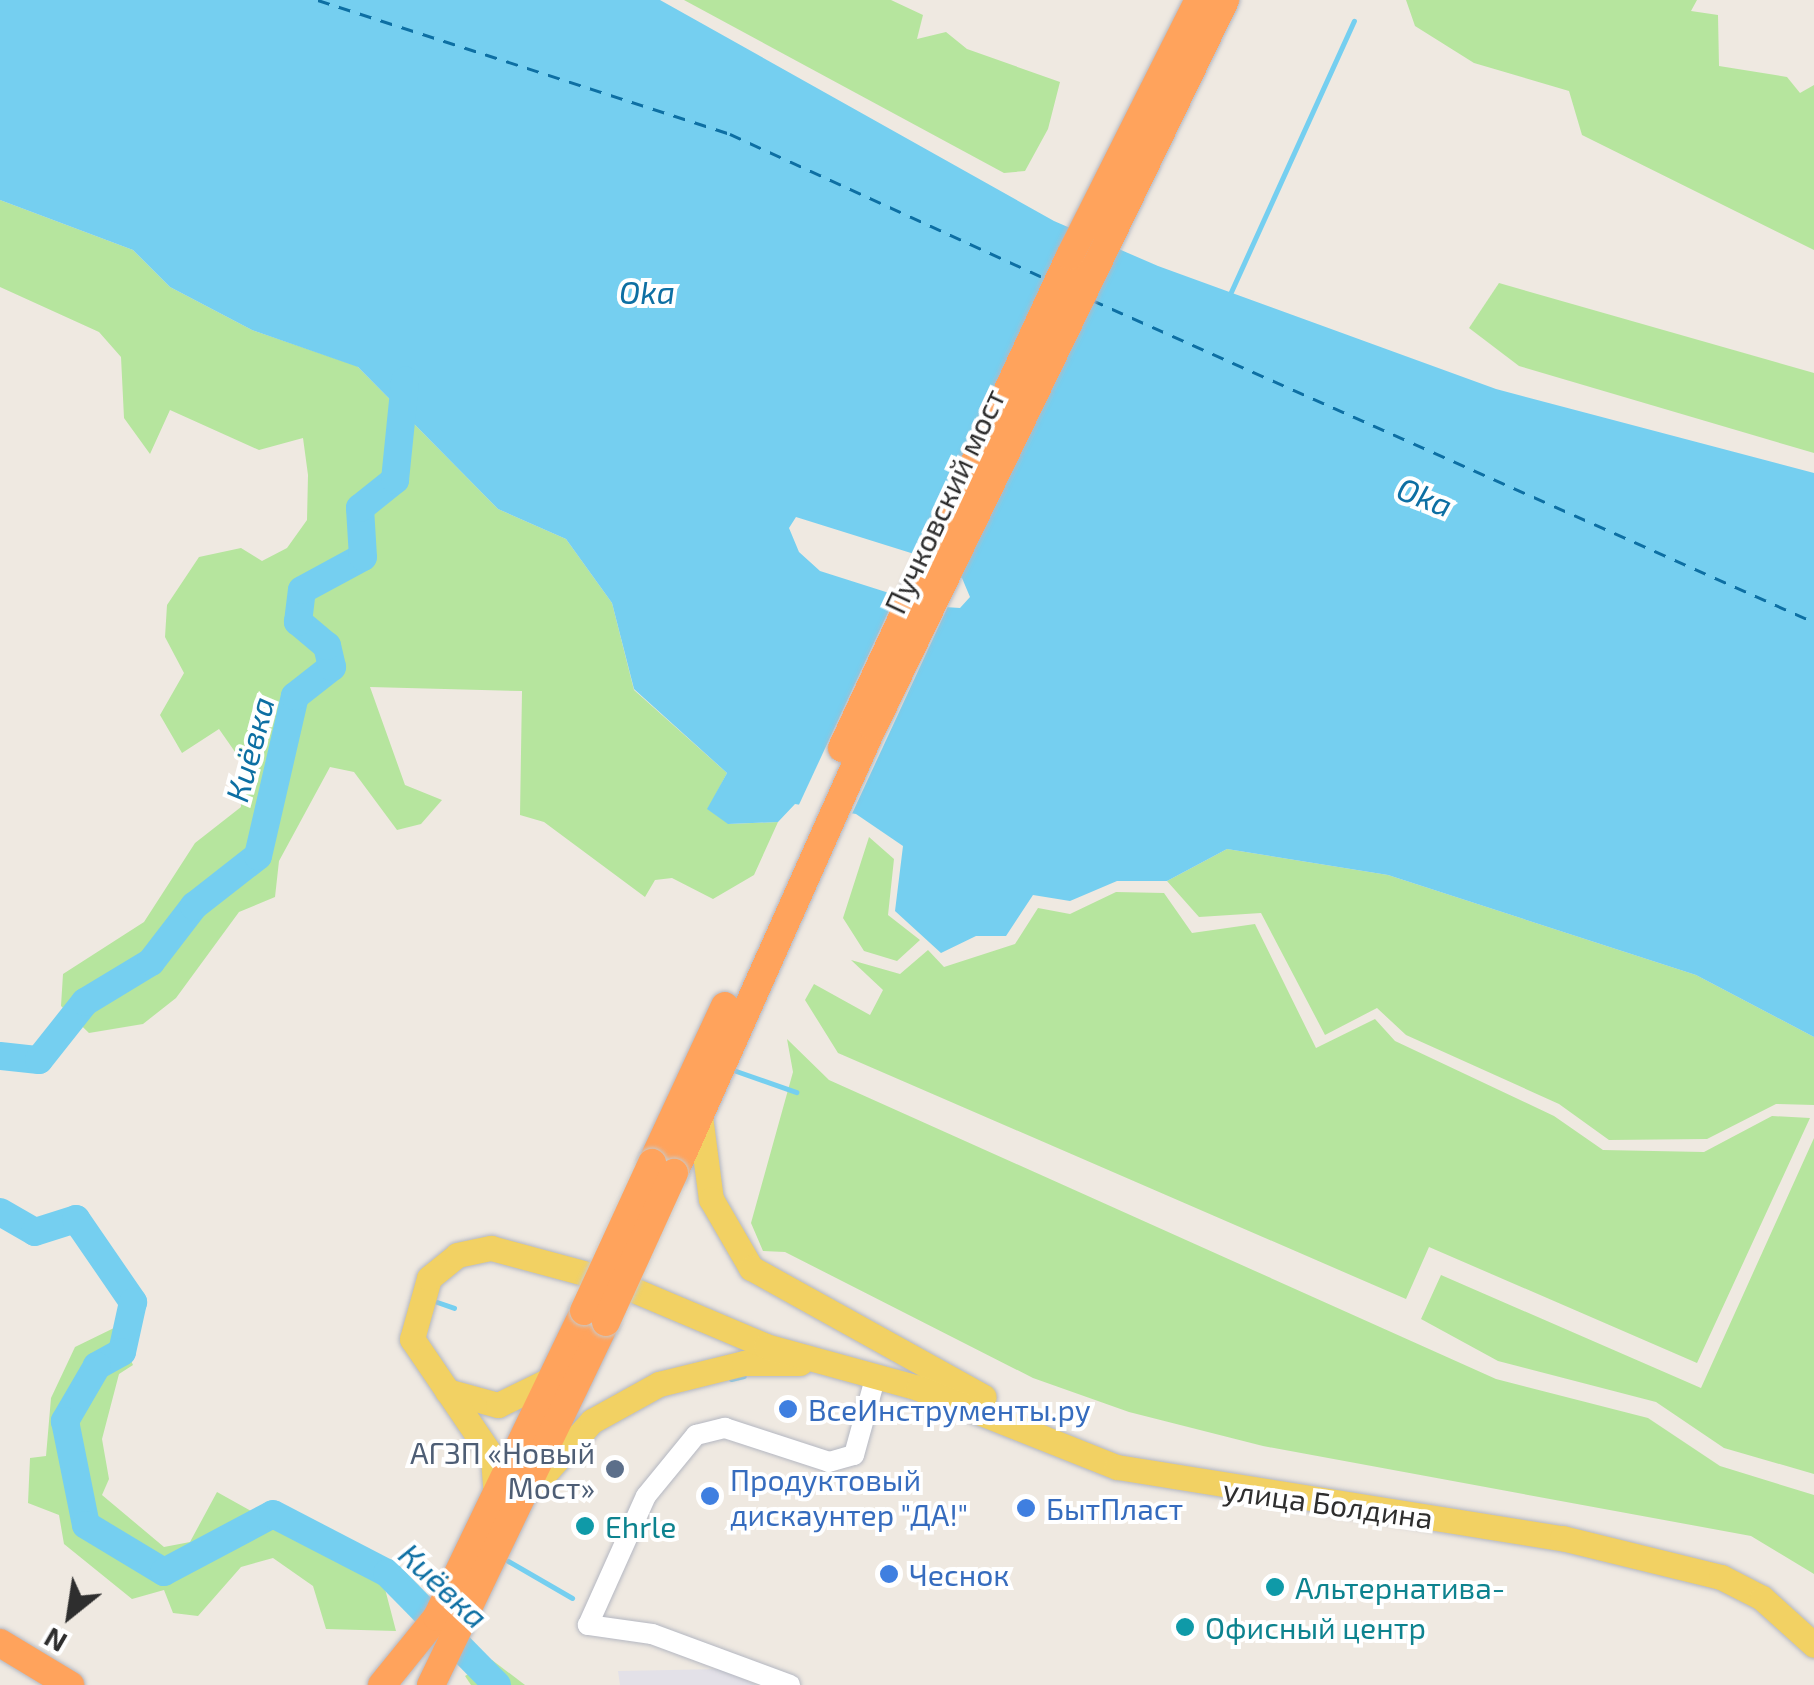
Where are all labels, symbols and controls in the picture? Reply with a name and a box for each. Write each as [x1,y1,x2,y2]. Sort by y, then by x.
water label: Oka [619,272,675,310]
street label: Пучковский мост [876,383,1012,619]
water label: Oka [1392,468,1458,524]
water label: Киёвка [217,692,281,806]
place label: ВсеИнструменты.ру [808,1391,1091,1427]
marker: ВсеИнструменты.ру [777,1398,799,1420]
place label: АГЗП «Новый Мост» [410,1434,595,1504]
marker: АГЗП «Новый Мост» [604,1458,626,1480]
place label: Продуктовый дискаунтер "ДА!" [730,1461,969,1532]
street label: улица Болдина [1221,1470,1435,1536]
marker: Продуктовый дискаунтер "ДА!" [699,1485,721,1507]
place label: БытПласт [1046,1490,1183,1526]
marker: БытПласт [1015,1497,1037,1519]
place label: Ehrle [605,1508,676,1544]
marker: Ehrle [574,1515,596,1537]
water label: Киёвка [392,1534,496,1636]
place label: Чеснок [909,1556,1009,1592]
marker: Чеснок [878,1563,900,1585]
north arrow [20,1565,120,1665]
place label: Альтернатива- [1295,1569,1505,1605]
marker: Альтернатива- [1264,1576,1286,1598]
place label: Офисный центр [1205,1609,1426,1645]
marker: Офисный центр [1174,1616,1196,1638]
text: N [38,1621,72,1661]

